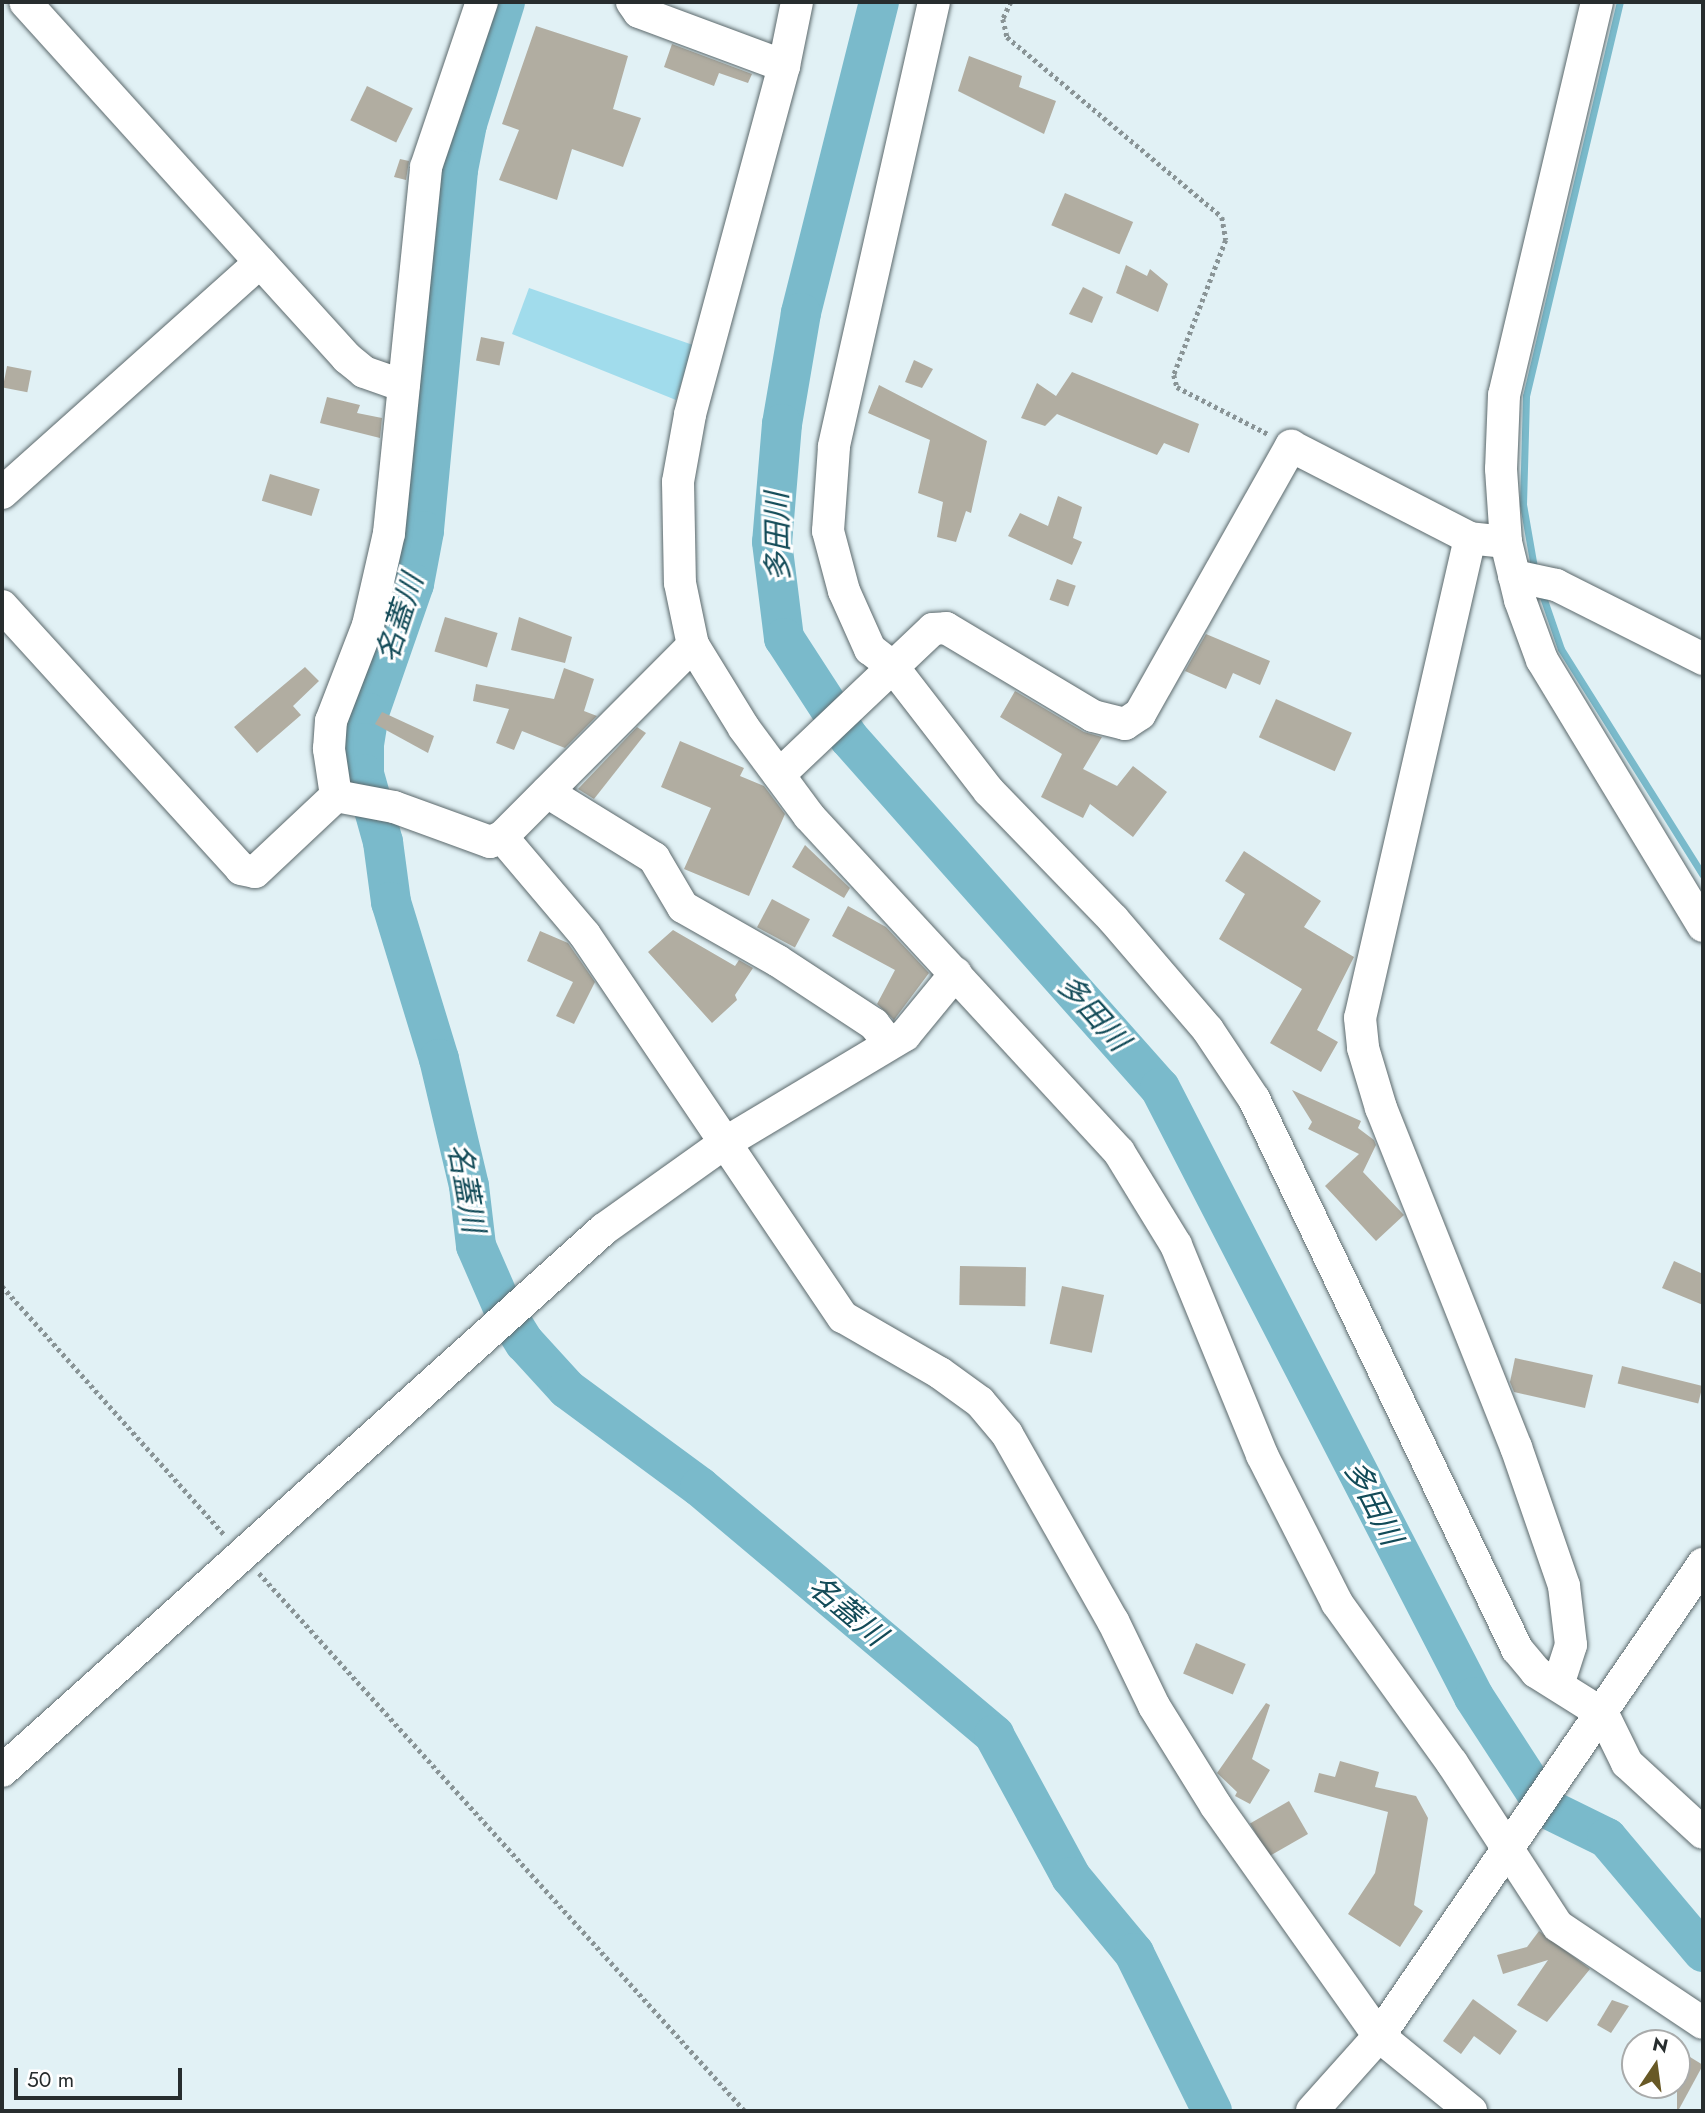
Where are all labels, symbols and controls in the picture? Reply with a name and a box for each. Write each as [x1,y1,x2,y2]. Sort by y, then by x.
water label: 多田川 [759,492,797,582]
water label: 名蓋川 [369,570,431,666]
water label: 多田川 [1050,968,1136,1058]
water label: 名蓋川 [440,1141,492,1235]
water label: 多田川 [1337,1455,1409,1551]
water label: 名蓋川 [801,1568,893,1654]
north arrow [1621,2029,1691,2099]
text: N [1650,2030,1671,2060]
scale bar [18,2054,186,2098]
text: 50 m [27,2065,74,2095]

